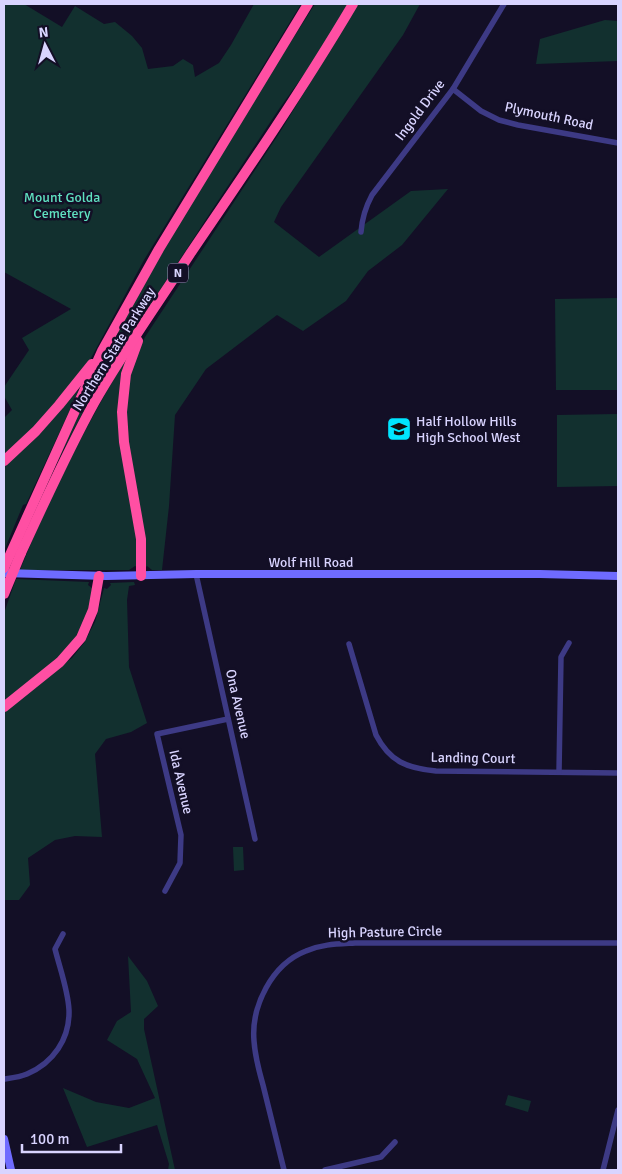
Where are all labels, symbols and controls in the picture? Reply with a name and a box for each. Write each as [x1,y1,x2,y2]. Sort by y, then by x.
north arrow [20,20,70,70]
text: N [38,24,49,42]
street label: Ingold Drive [391,76,449,144]
street label: Plymouth Road [503,98,595,134]
park label: Mount Golda Cemetery [24,189,100,222]
road number: N [168,264,188,282]
street label: Northern State Parkway [69,284,159,414]
place label: Half Hollow Hills High School West [416,413,521,446]
school or university icon: Half Hollow Hills High School West [386,416,412,442]
street label: Wolf Hill Road [269,554,353,571]
street label: Ona Avenue [222,668,254,740]
street label: Ida Avenue [165,748,197,816]
street label: Landing Court [430,749,516,767]
street label: High Pasture Circle [328,923,442,941]
scale bar [22,1122,121,1154]
text: 100 m [30,1130,70,1148]

